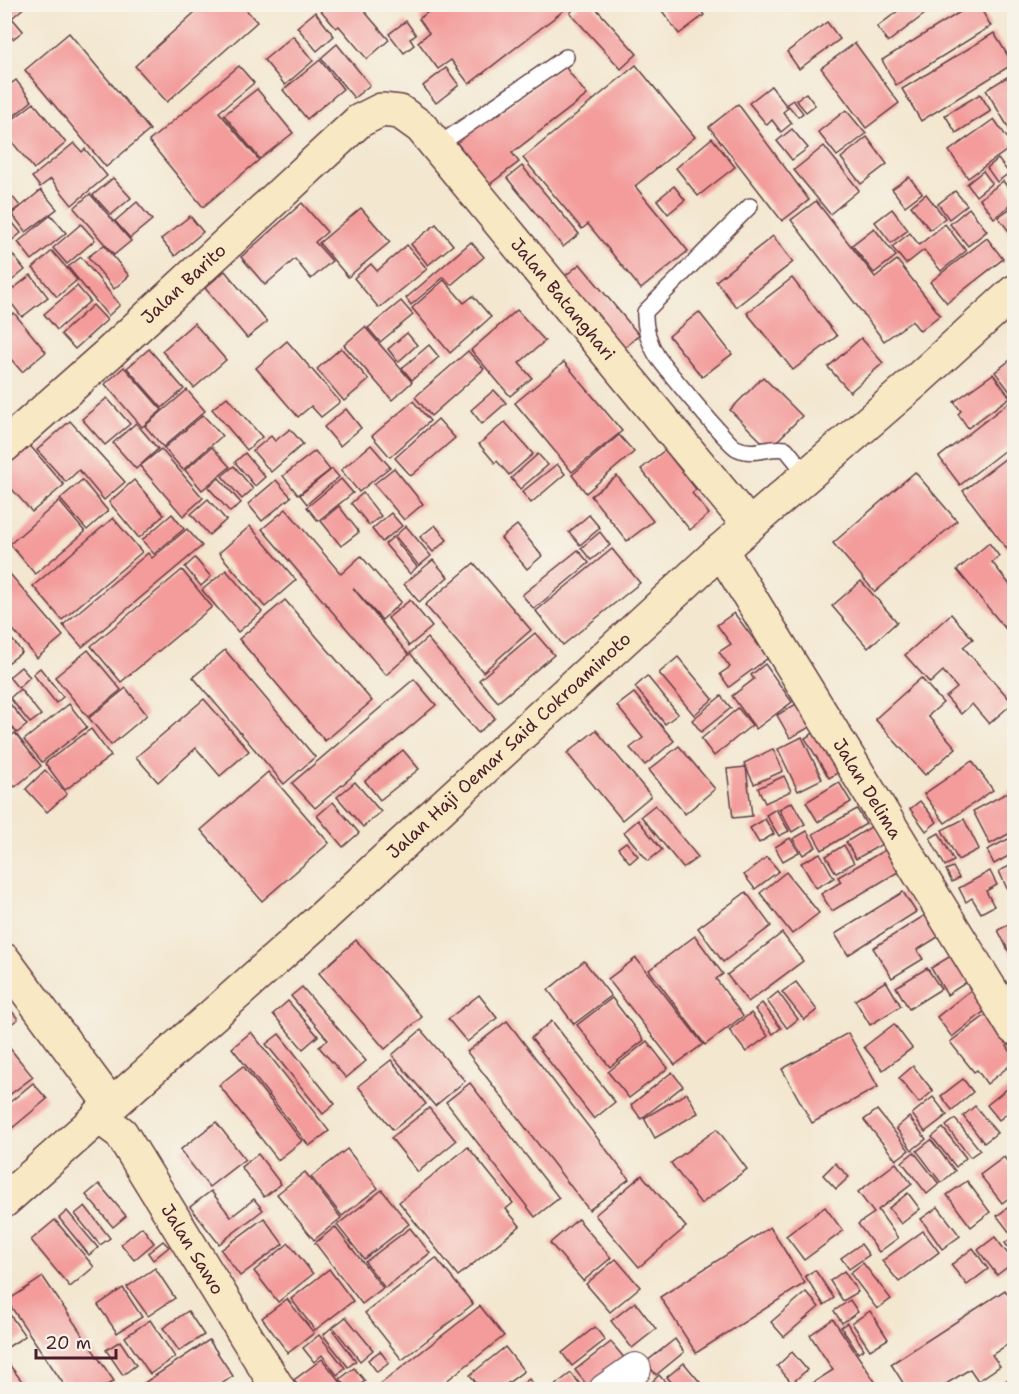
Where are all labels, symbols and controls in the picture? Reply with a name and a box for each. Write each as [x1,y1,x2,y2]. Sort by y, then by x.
street label: Jalan Batanghari [505,233,621,366]
street label: Jalan Barito [136,238,231,329]
street label: Jalan Haji Oemar Said Cokroaminoto [382,627,636,864]
street label: Jalan Delima [827,734,907,844]
street label: Jalan Sawo [155,1199,229,1299]
scale bar [36,1322,116,1360]
text: 20 m [45,1331,91,1355]

